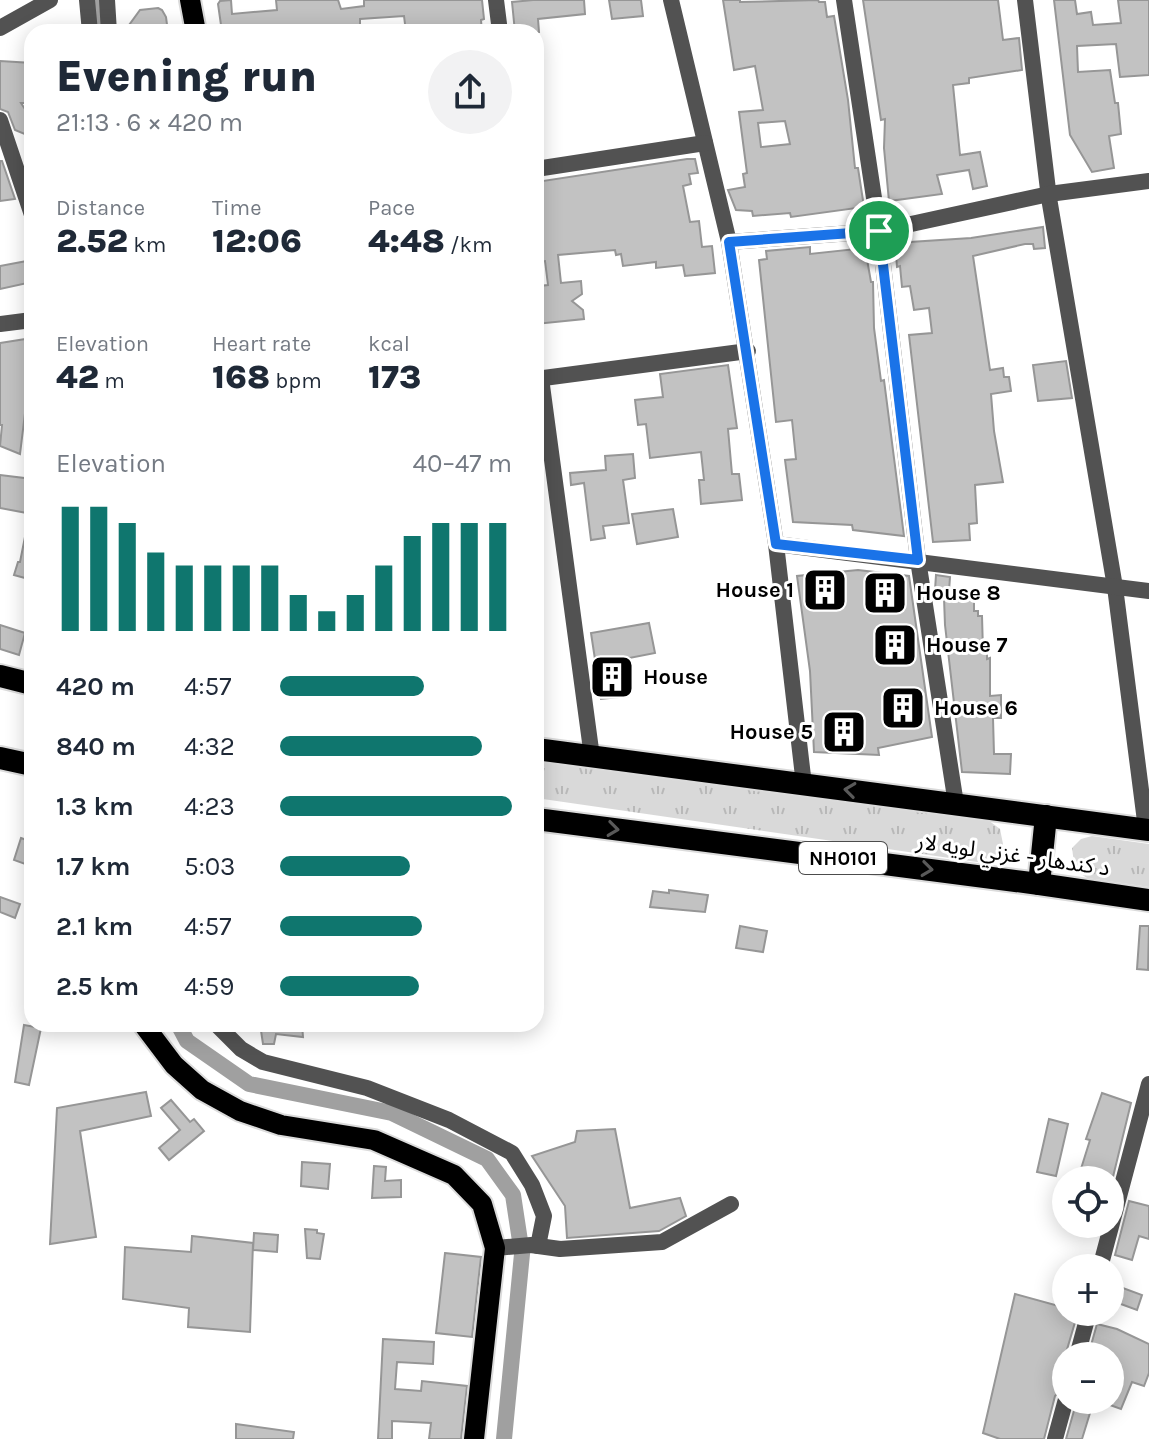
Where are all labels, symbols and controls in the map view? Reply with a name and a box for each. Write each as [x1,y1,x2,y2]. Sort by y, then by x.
button: share [428,50,512,134]
text: Evening run [56,51,317,102]
text: 21:13 · 6 × 420 m [56,107,243,138]
text: Distance [56,195,145,221]
text: Time [212,195,261,221]
text: Pace [368,195,415,221]
pin [845,197,913,265]
icon: arrive [857,209,901,253]
text: 2.52 [56,221,128,261]
text: 12:06 [212,221,302,261]
text: 4:48 [368,221,445,261]
text: km [128,232,166,258]
text: /km [445,232,492,258]
text: Elevation [56,331,149,357]
text: Heart rate [212,331,311,357]
text: kcal [368,331,410,357]
text: 42 [56,357,99,397]
text: 168 [212,357,270,397]
text: 173 [368,357,421,397]
text: m [99,368,125,394]
text: bpm [270,368,322,394]
text: Elevation [56,448,166,479]
text: 40–47 m [413,448,512,479]
building icon: House 1 [801,566,849,614]
building icon: House 8 [861,569,909,617]
place label: House 1 [716,577,794,603]
place label: House 8 [916,580,1001,606]
building icon: House 7 [871,621,919,669]
place label: House 7 [926,632,1008,658]
building icon: House [588,653,636,701]
place label: House [643,664,708,690]
text: 420 m [56,671,135,702]
text: 4:57 [184,671,231,702]
building icon: House 6 [879,684,927,732]
place label: House 6 [934,695,1018,721]
building icon: House 5 [820,708,868,756]
place label: House 5 [730,719,813,745]
text: 840 m [56,731,136,762]
text: 4:32 [184,731,235,762]
one-way arrow [843,782,856,799]
text: 1.3 km [56,791,134,822]
text: 4:23 [184,791,235,822]
one-way arrow [606,820,620,837]
street label: د کندهار - غزني لويه لار [913,828,1111,885]
road number: NH0101 [799,842,887,874]
text: 1.7 km [56,851,130,882]
text: 5:03 [184,851,235,882]
one-way arrow [920,860,934,877]
text: 2.1 km [56,911,133,942]
text: 4:57 [184,911,231,942]
text: 2.5 km [56,971,139,1002]
text: 4:59 [184,971,234,1002]
map controls [1052,1166,1124,1414]
button: locate [1052,1166,1124,1238]
button: + [1052,1254,1124,1326]
button: − [1052,1342,1124,1414]

